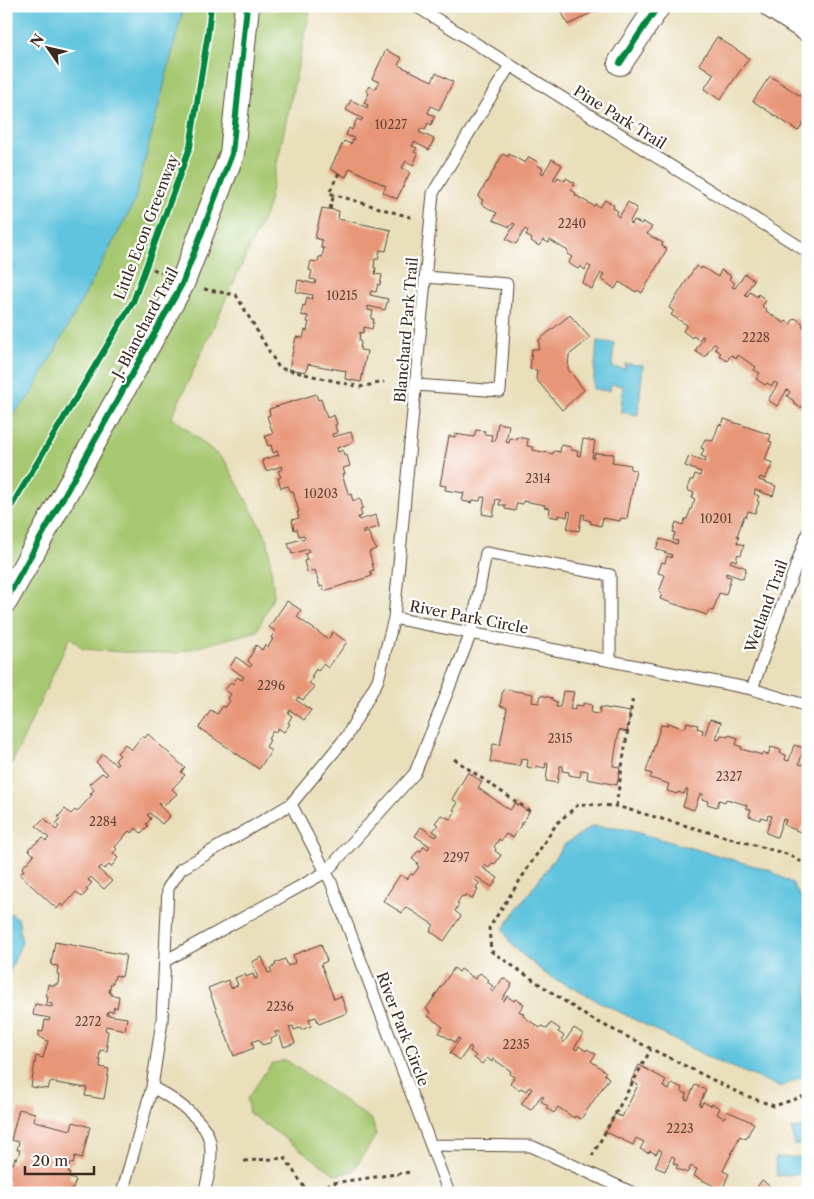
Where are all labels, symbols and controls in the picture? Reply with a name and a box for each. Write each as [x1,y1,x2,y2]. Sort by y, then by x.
north arrow [22,22,72,72]
text: N [26,31,48,51]
street label: Pine Park Trail [570,81,670,153]
house number: 10227 [375,117,407,132]
street label: Little Econ Greenway [109,151,183,303]
house number: 2240 [558,216,586,231]
street label: Blanchard Park Trail [390,256,422,404]
street label: J. Blanchard Trail [107,264,182,383]
house number: 10215 [326,288,358,303]
house number: 2228 [742,330,770,345]
house number: 2314 [525,471,551,486]
house number: 10203 [304,486,338,501]
house number: 10201 [700,511,732,526]
street label: Wetland Trail [740,557,792,656]
street label: River Park Circle [408,596,530,638]
house number: 2296 [257,678,285,693]
house number: 2315 [547,731,573,746]
house number: 2327 [716,769,742,784]
house number: 2284 [89,814,117,829]
house number: 2297 [443,850,469,865]
street label: River Park Circle [372,969,434,1089]
house number: 2236 [266,999,294,1014]
house number: 2272 [75,1014,101,1029]
house number: 2235 [503,1037,529,1052]
house number: 2223 [666,1121,694,1136]
scale bar [25,1144,94,1176]
text: 20 m [32,1151,68,1170]

